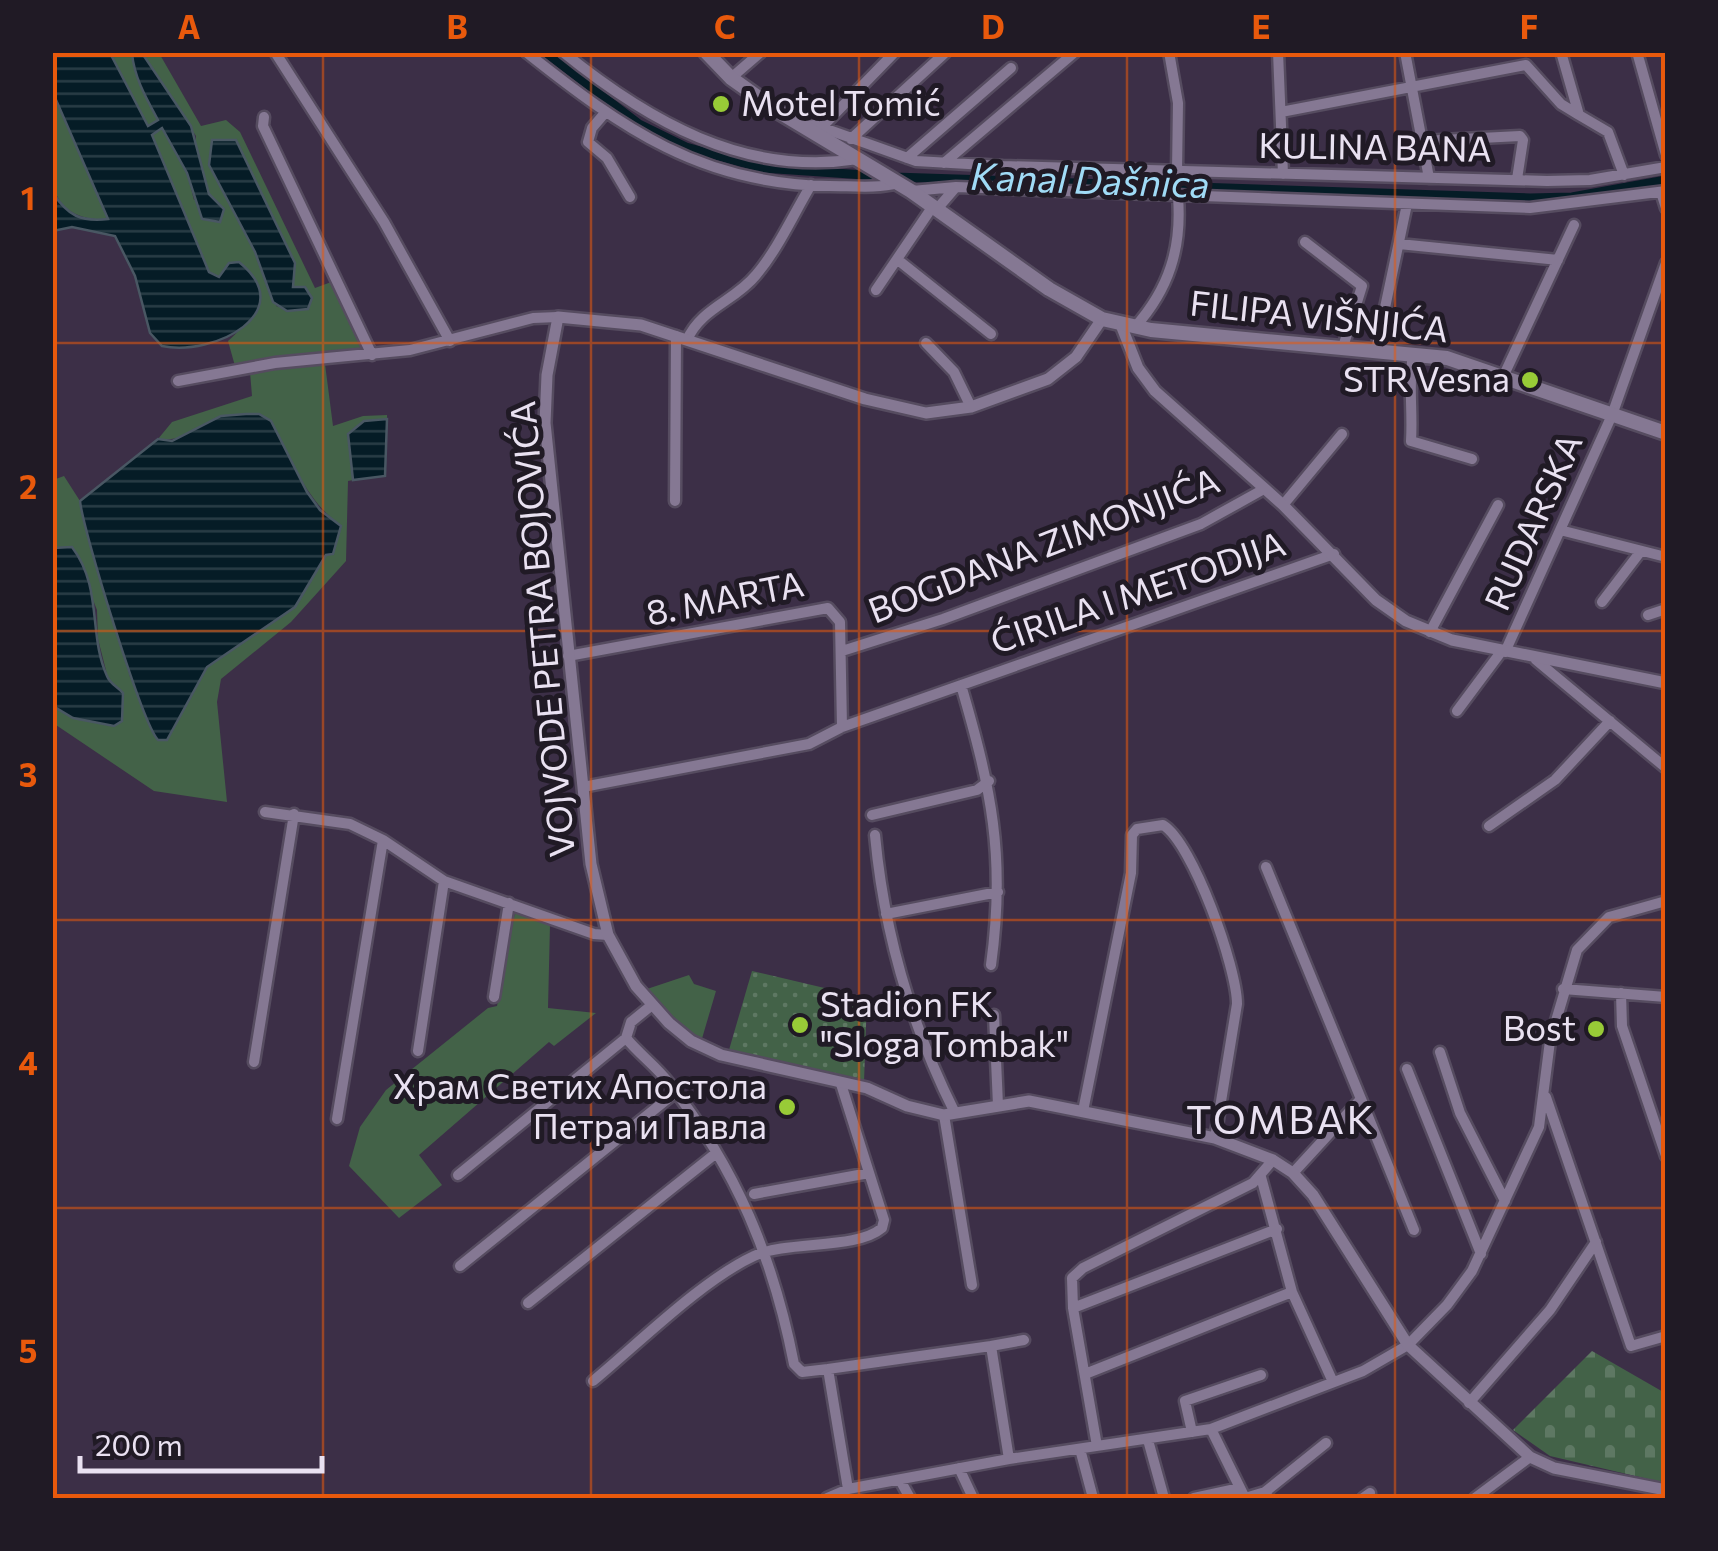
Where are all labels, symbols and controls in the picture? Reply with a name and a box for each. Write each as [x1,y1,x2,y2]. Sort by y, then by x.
text: A [178,6,201,46]
text: B [446,6,468,46]
text: C [714,6,736,46]
text: D [981,6,1005,46]
text: E [1251,6,1271,46]
text: F [1520,6,1538,46]
place label: Motel Tomić [741,80,941,123]
marker: Motel Tomić [710,93,732,115]
street label: KULINA BANA [1258,122,1492,169]
water label: Kanal Dašnica [970,151,1210,206]
text: 1 [21,177,35,217]
street label: FILIPA VIŠNJIĆA [1188,280,1451,349]
place label: STR Vesna [1343,356,1510,399]
marker: STR Vesna [1519,369,1541,391]
street label: VOJVODE PETRA BOJOVIĆA [499,399,582,859]
street label: RUDARSKA [1474,426,1590,616]
street label: BOGDANA ZIMONJIĆA [862,457,1225,630]
text: 2 [19,466,37,506]
street label: ĆIRILA I METODIJA [984,520,1290,661]
street label: 8. MARTA [642,560,807,633]
text: 3 [19,754,37,794]
place label: Stadion FK "Sloga Tombak" [820,981,1069,1064]
place label: Bost [1503,1005,1576,1048]
marker: Stadion FK "Sloga Tombak" [789,1014,811,1036]
marker: Bost [1585,1018,1607,1040]
text: 4 [18,1042,38,1082]
place label: Храм Светих Апостола Петра и Павла [393,1063,767,1146]
district label: TOMBAK [1186,1093,1376,1142]
marker: Храм Светих Апостола Петра и Павла [776,1096,798,1118]
text: 5 [19,1330,37,1370]
scale bar [80,1411,322,1473]
text: 200 m [95,1425,183,1462]

